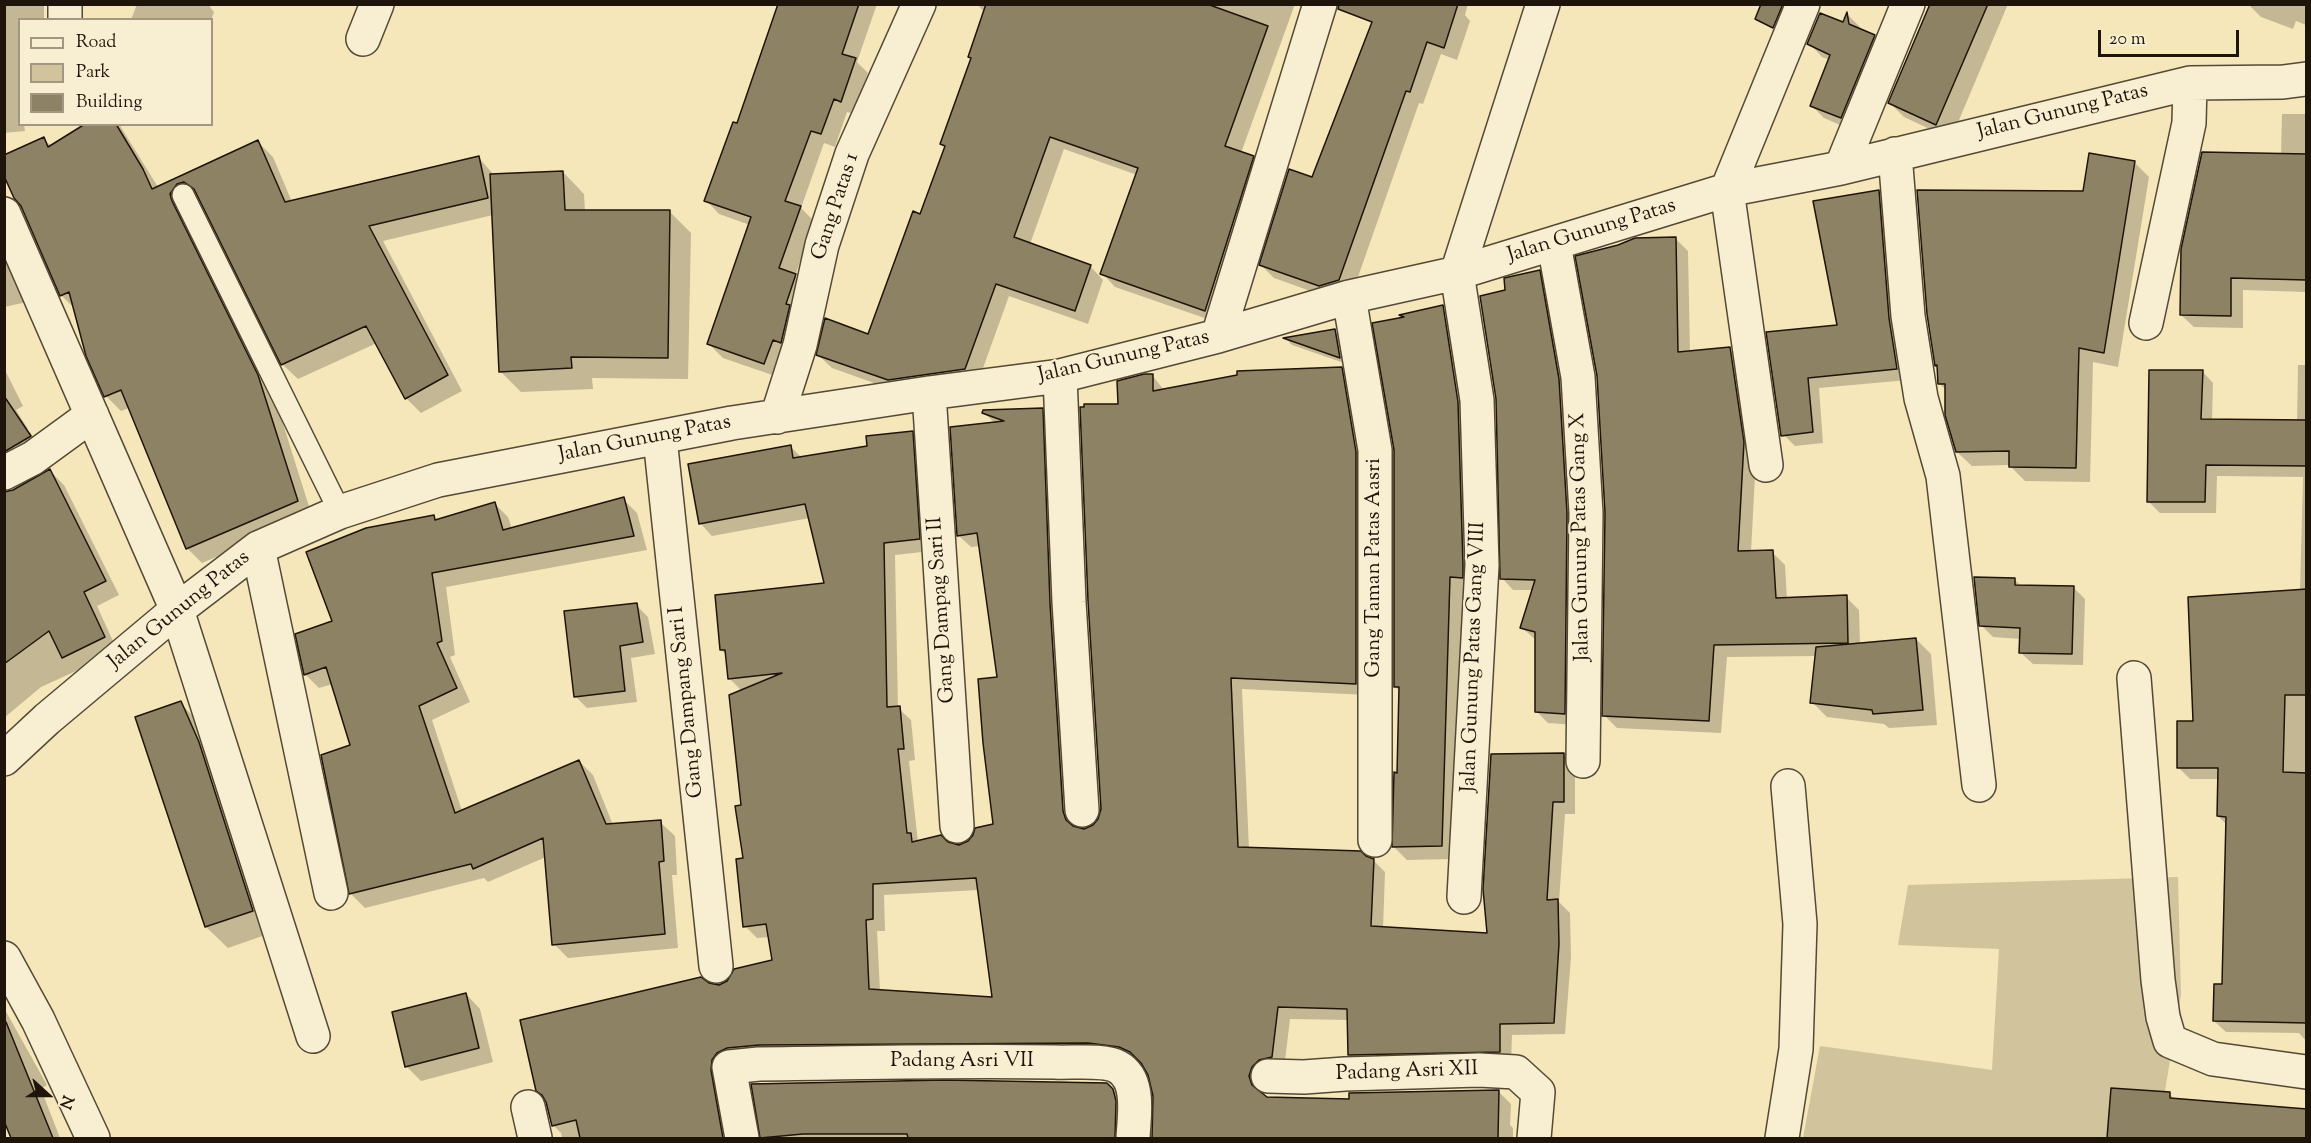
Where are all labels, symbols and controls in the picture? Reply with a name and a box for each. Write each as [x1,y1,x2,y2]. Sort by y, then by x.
legend [18,18,213,126]
scale bar [2101,18,2242,56]
text: 20 m [2109,27,2146,53]
text: Road [76,30,116,56]
text: Park [76,60,110,86]
street label: Jalan Gunung Patas [1975,80,2151,146]
text: Building [76,90,142,116]
street label: Gang Patas 1 [808,150,866,264]
street label: Jalan Gunung Patas [1505,194,1679,270]
street label: Jalan Gunung Patas [1036,326,1212,390]
street label: Jalan Gunung Patas [557,411,733,469]
street label: Jalan Gunung Patas Gang X [1567,412,1597,662]
street label: Gang Taman Patas Aasri [1362,458,1388,678]
street label: Gang Dampag Sari II [924,516,962,704]
street label: Jalan Gunung Patas Gang VIII [1458,521,1492,793]
street label: Jalan Gunung Patas [104,546,256,676]
street label: Gang Dampang Sari I [665,605,711,799]
street label: Padang Asri VII [890,1049,1034,1075]
street label: Padang Asri XII [1335,1058,1479,1088]
north arrow [18,1065,78,1125]
text: N [52,1092,78,1112]

